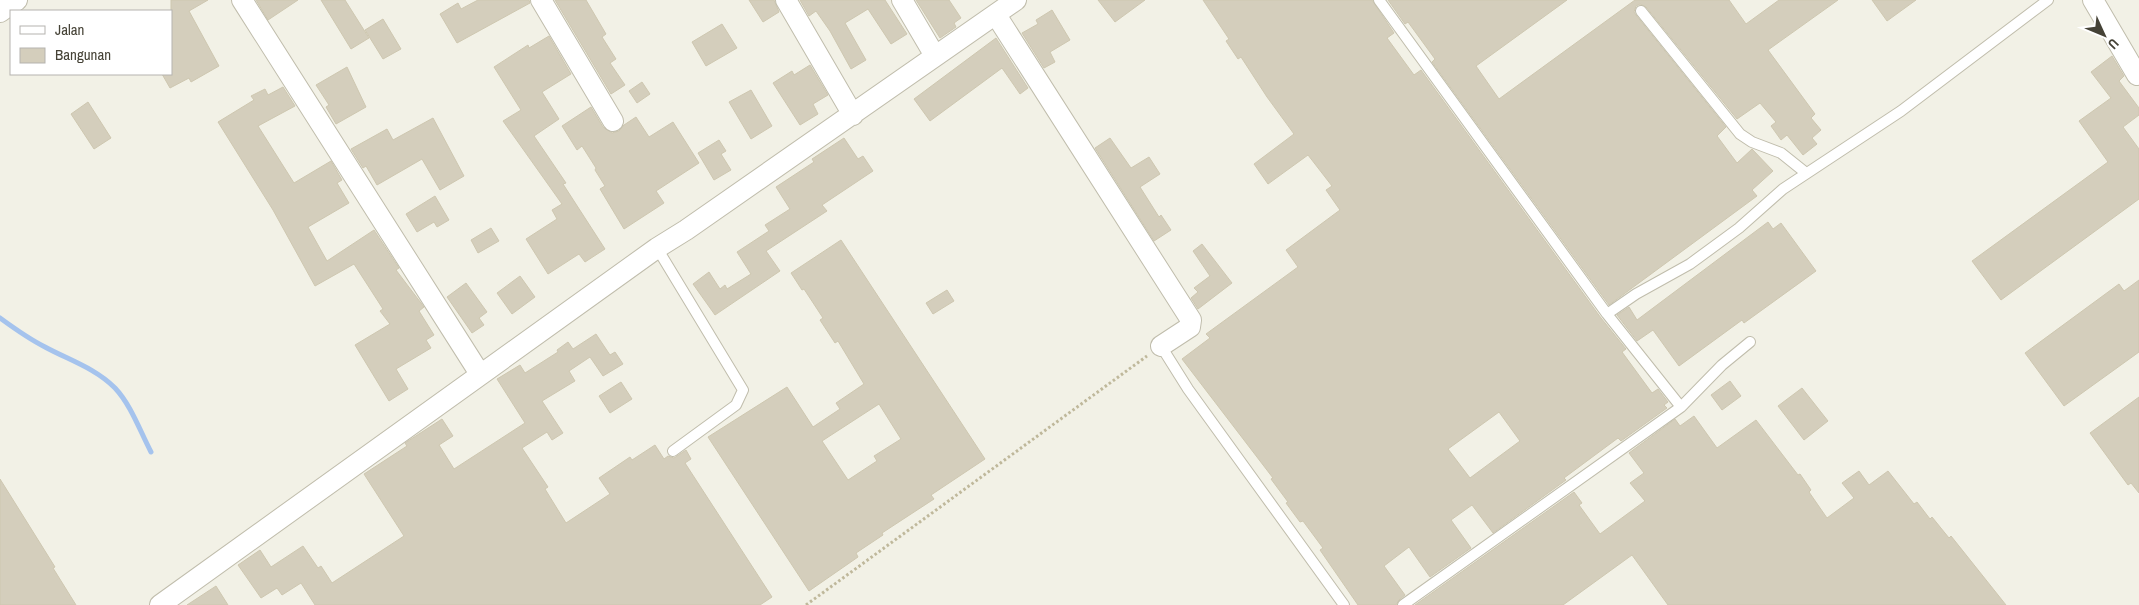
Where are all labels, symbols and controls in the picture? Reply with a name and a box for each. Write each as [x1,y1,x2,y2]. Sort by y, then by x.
legend [10,10,172,75]
north arrow [2079,10,2129,60]
text: Jalan [55,19,84,40]
text: U [2104,35,2123,53]
text: Bangunan [55,44,111,65]

